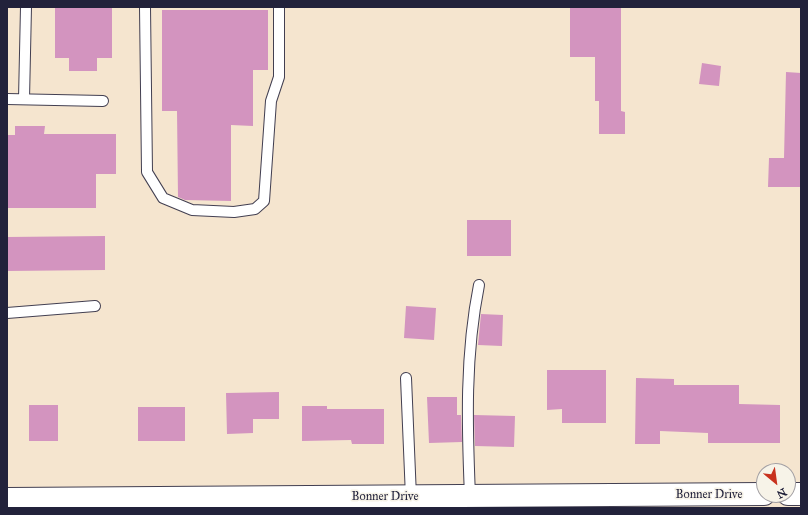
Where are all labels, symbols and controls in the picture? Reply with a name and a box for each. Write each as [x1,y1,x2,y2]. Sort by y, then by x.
north arrow [756,463,796,503]
text: N [774,485,789,501]
street label: Bonner Drive [676,488,742,502]
street label: Bonner Drive [352,490,418,504]

